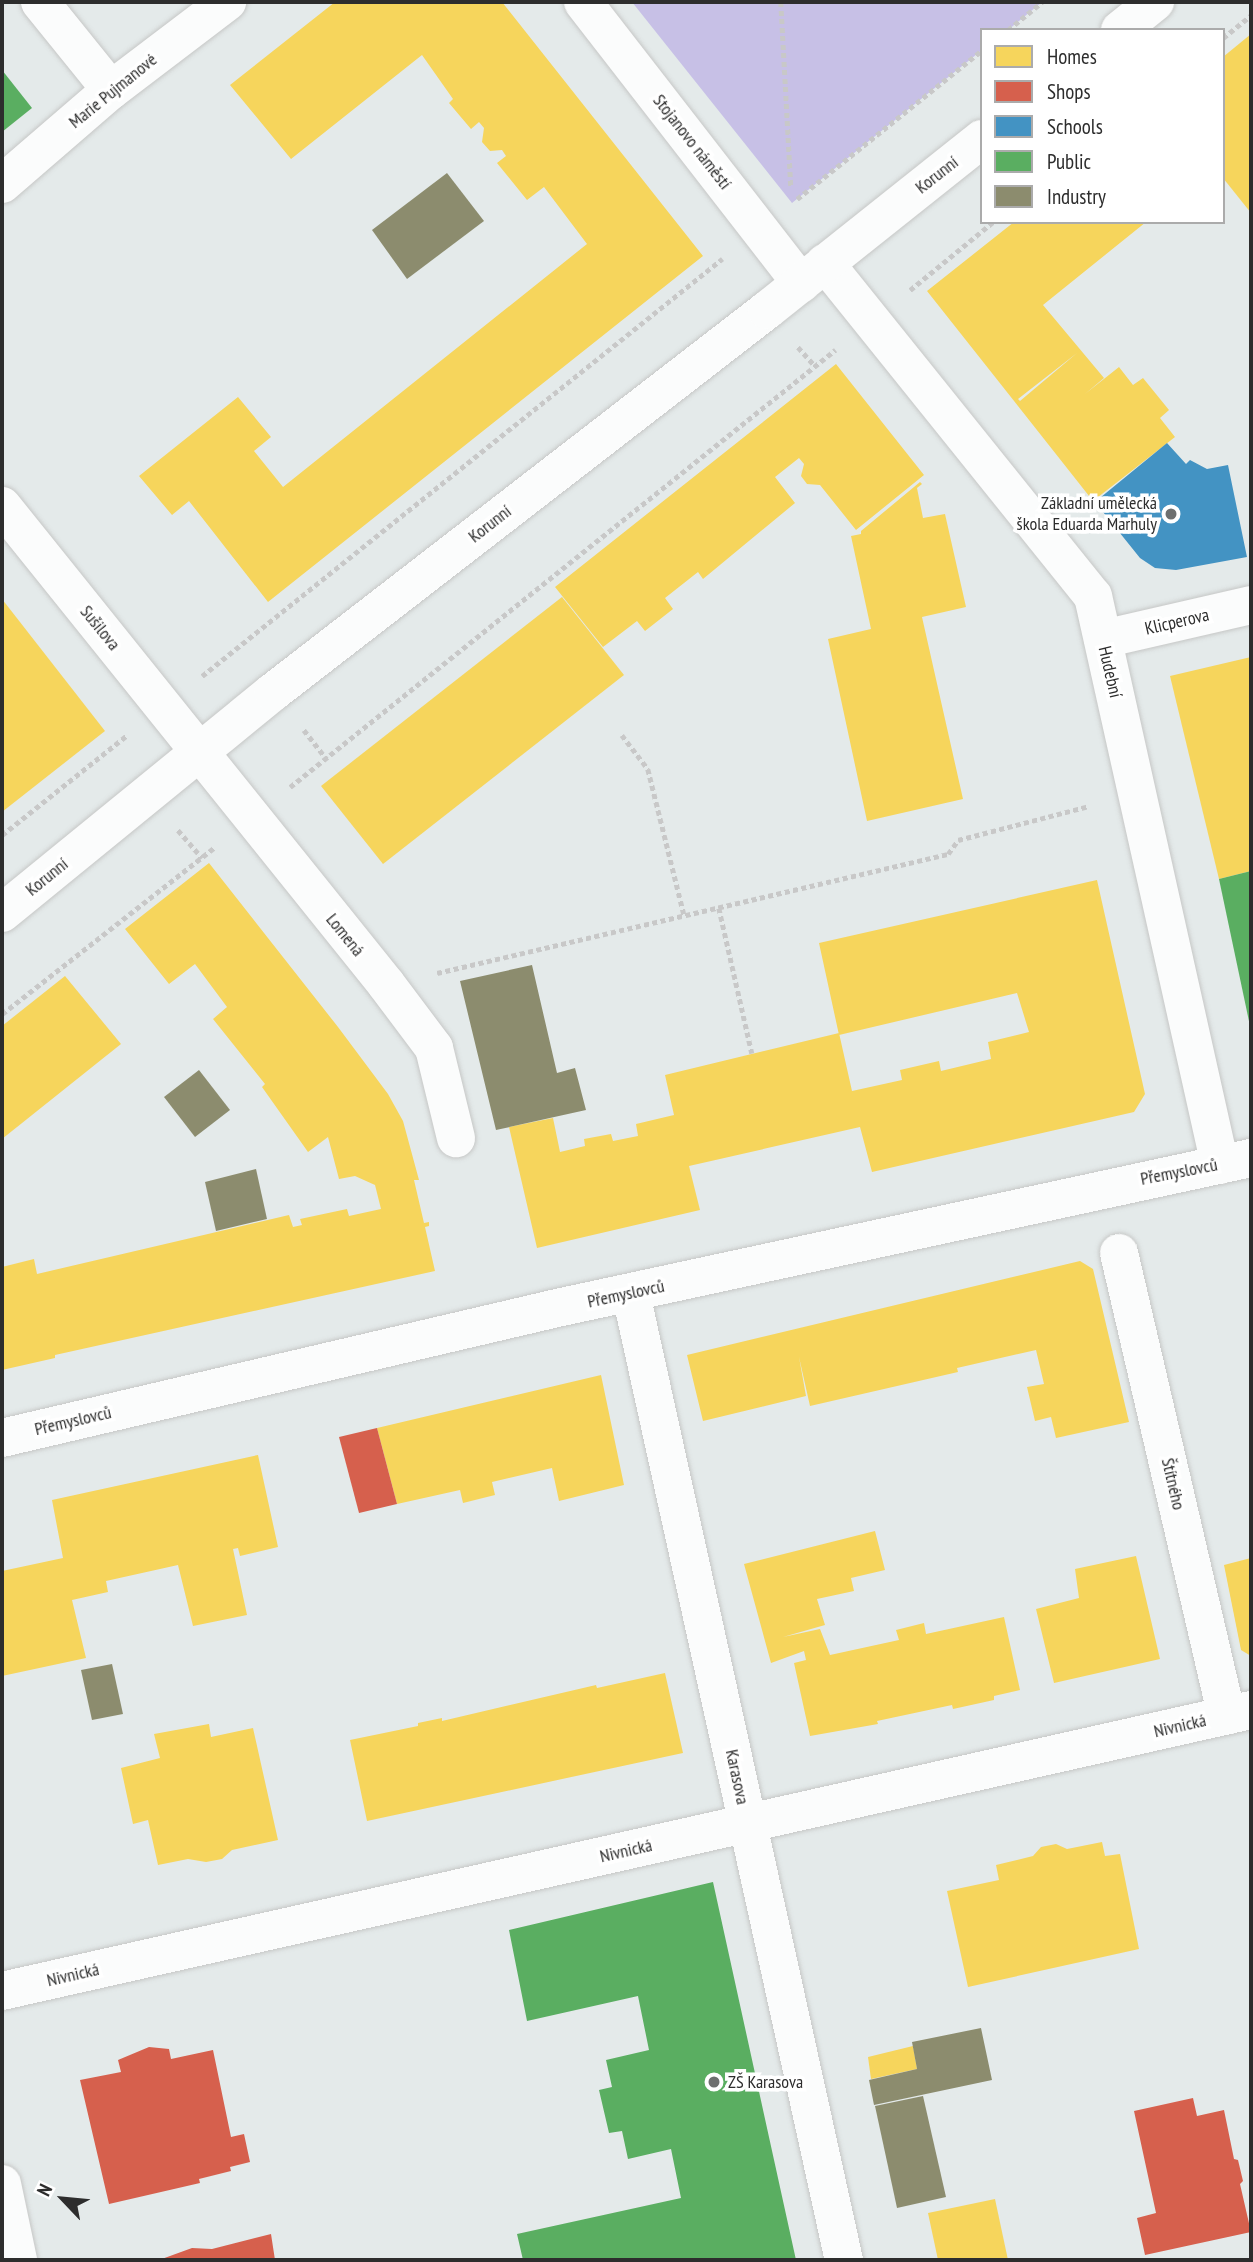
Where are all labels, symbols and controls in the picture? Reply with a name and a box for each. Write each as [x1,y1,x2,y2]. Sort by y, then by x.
legend [980,28,1225,224]
text: Homes [1047,43,1097,70]
street label: Marie Pujmanové [65,49,161,133]
text: Shops [1047,78,1091,105]
street label: Stojanovo náměstí [648,90,736,194]
text: Schools [1047,113,1103,140]
text: Public [1047,148,1091,175]
street label: Korunní [911,152,963,198]
text: Industry [1047,183,1106,210]
place label: Základní umělecká škola Eduarda Marhuly [1017,493,1157,536]
street label: Korunní [464,501,516,547]
marker: Základní umělecká škola Eduarda Marhuly [1163,506,1179,522]
street label: Sušilova [75,601,125,655]
street label: Klicperova [1143,604,1211,640]
street label: Hudební [1094,644,1126,700]
street label: Korunní [21,853,73,901]
street label: Lomená [321,909,369,961]
street label: Přemyslovců [1139,1154,1219,1190]
street label: Přemyslovců [586,1275,666,1313]
street label: Přemyslovců [33,1402,113,1440]
street label: Štítného [1157,1456,1189,1512]
street label: Nivnická [1152,1710,1208,1742]
street label: Karasova [721,1748,753,1806]
street label: Nivnická [598,1835,654,1867]
street label: Nivnická [45,1959,101,1991]
place label: ZŠ Karasova [728,2071,803,2093]
marker: ZŠ Karasova [706,2074,722,2090]
north arrow [28,2164,98,2234]
text: N [31,2180,57,2200]

